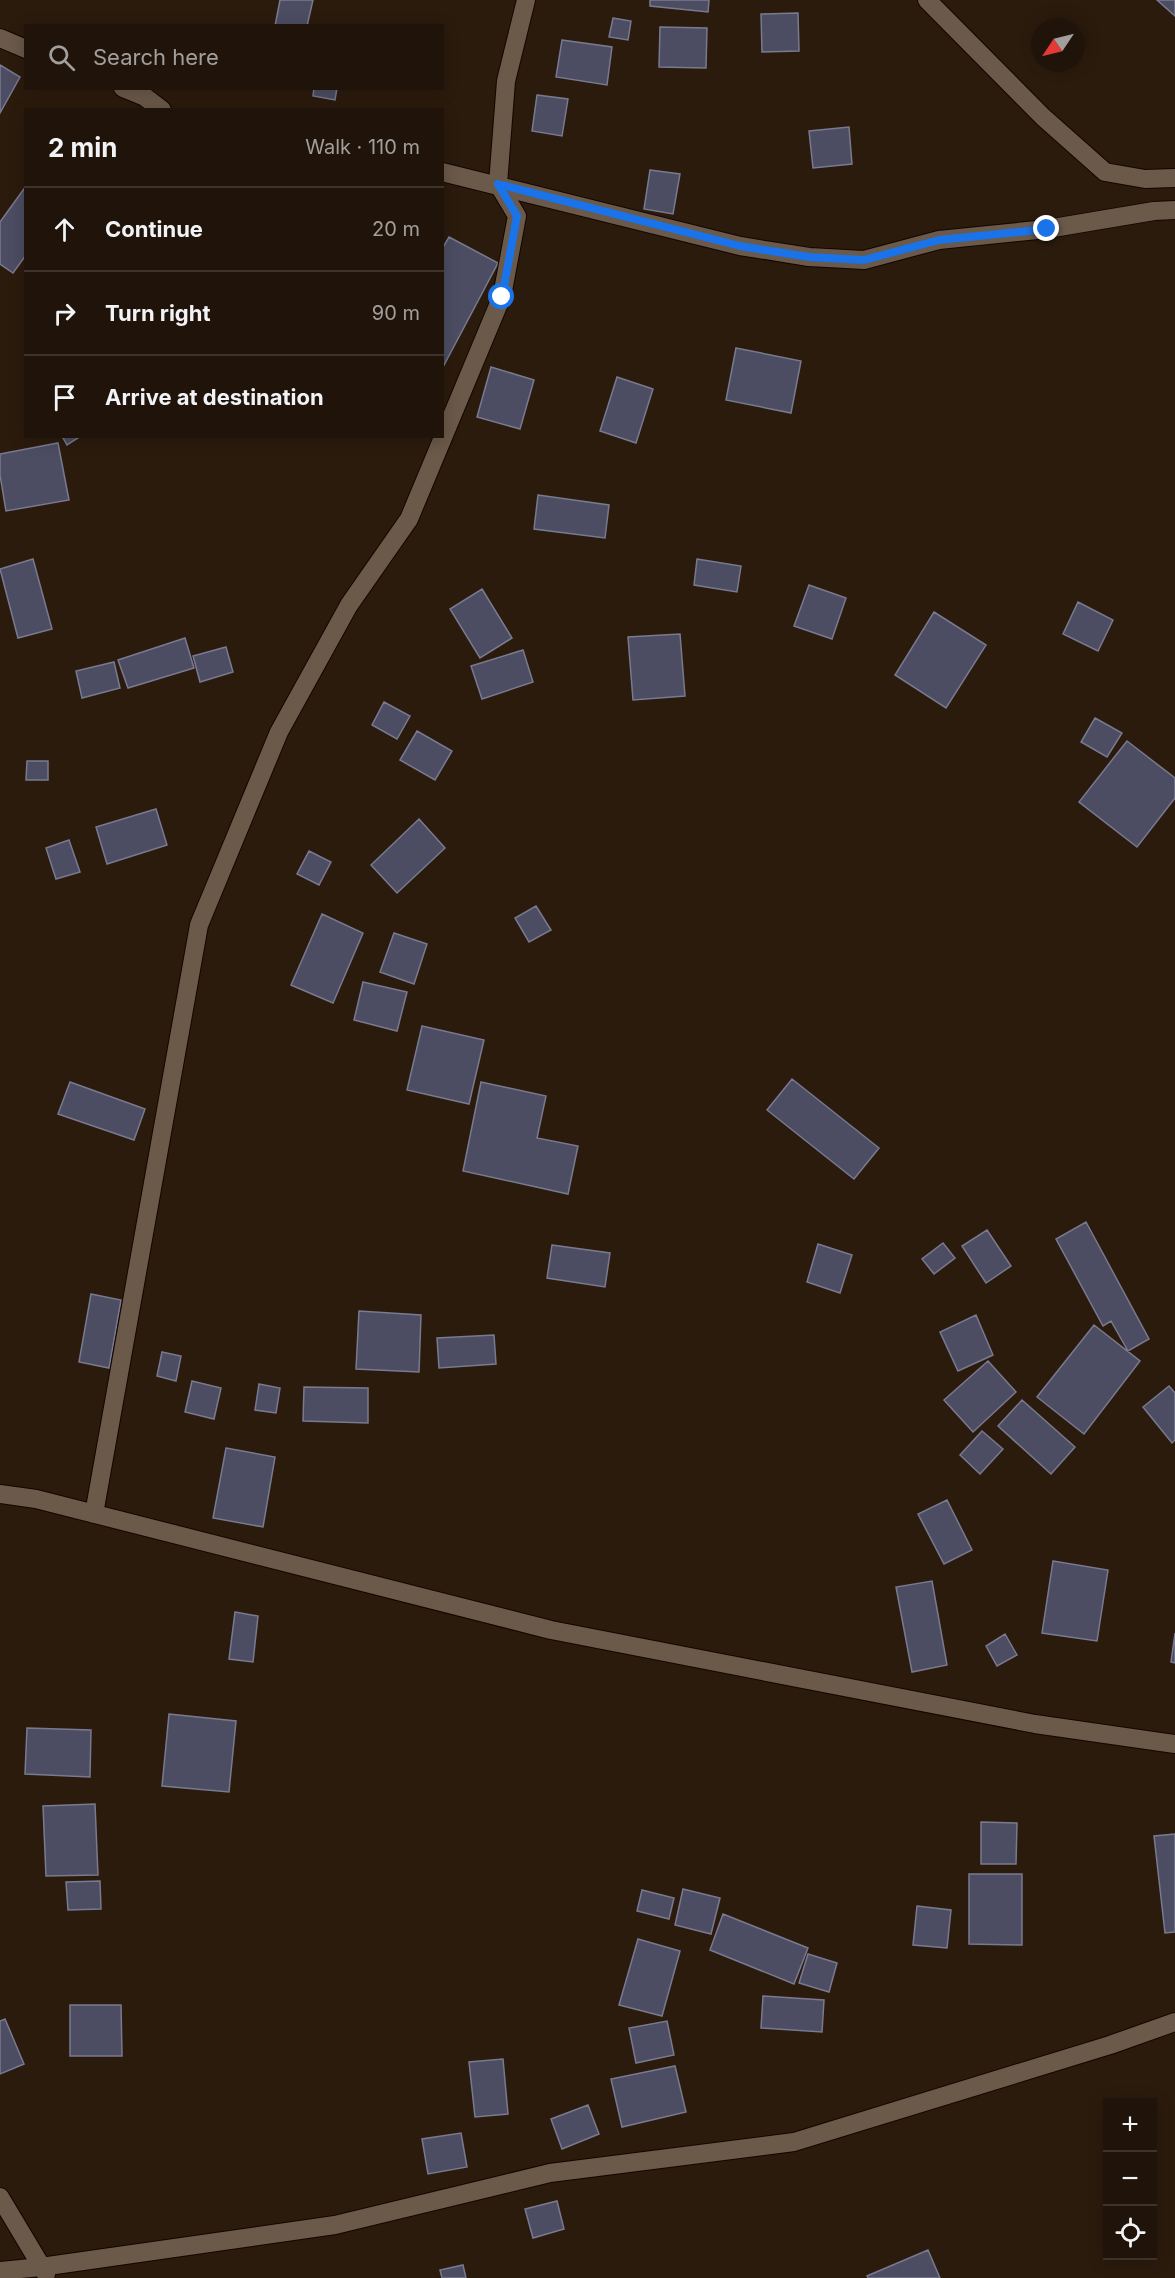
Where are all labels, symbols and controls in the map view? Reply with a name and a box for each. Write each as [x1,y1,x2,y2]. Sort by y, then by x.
north arrow [1031,18,1085,72]
search box [24,24,444,90]
icon: search [45,41,78,74]
text: Search here [93,44,219,70]
text: 2 min [48,132,118,163]
text: Walk · 110 m [305,135,420,159]
icon: ahead [48,213,81,246]
route end [1033,215,1059,241]
text: Continue [105,216,203,242]
text: 20 m [372,217,420,241]
route start [488,283,514,309]
icon: right [48,297,81,330]
text: Turn right [105,300,211,326]
text: 90 m [372,301,420,325]
icon: arrive [48,381,81,414]
text: Arrive at destination [105,384,324,410]
map controls [1103,2098,1157,2260]
button: + [1103,2098,1157,2152]
button: − [1103,2152,1157,2206]
button: locate [1103,2206,1157,2260]

